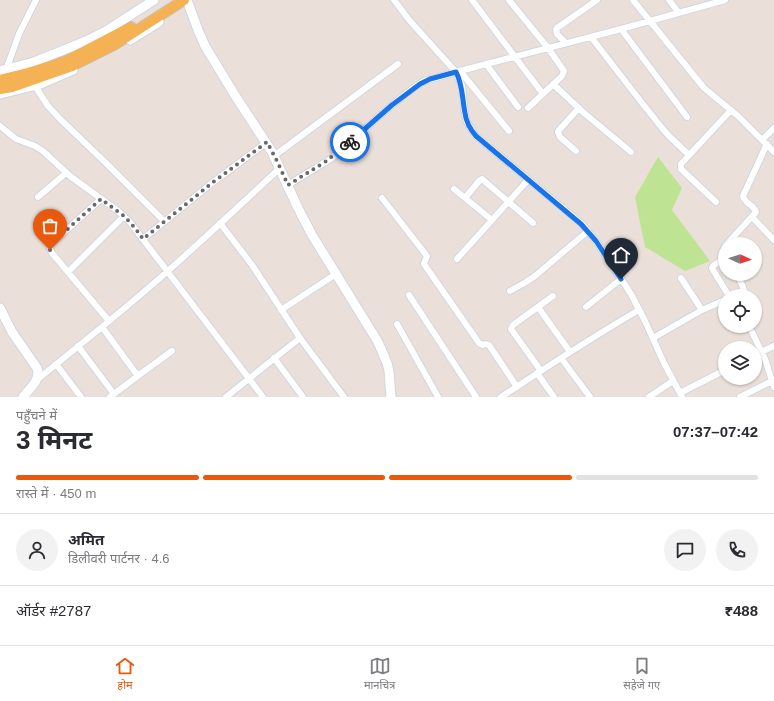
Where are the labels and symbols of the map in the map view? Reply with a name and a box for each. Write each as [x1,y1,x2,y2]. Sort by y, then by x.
courier [330,122,370,162]
pin [33,209,67,250]
north arrow [718,237,762,281]
pin [604,238,638,279]

